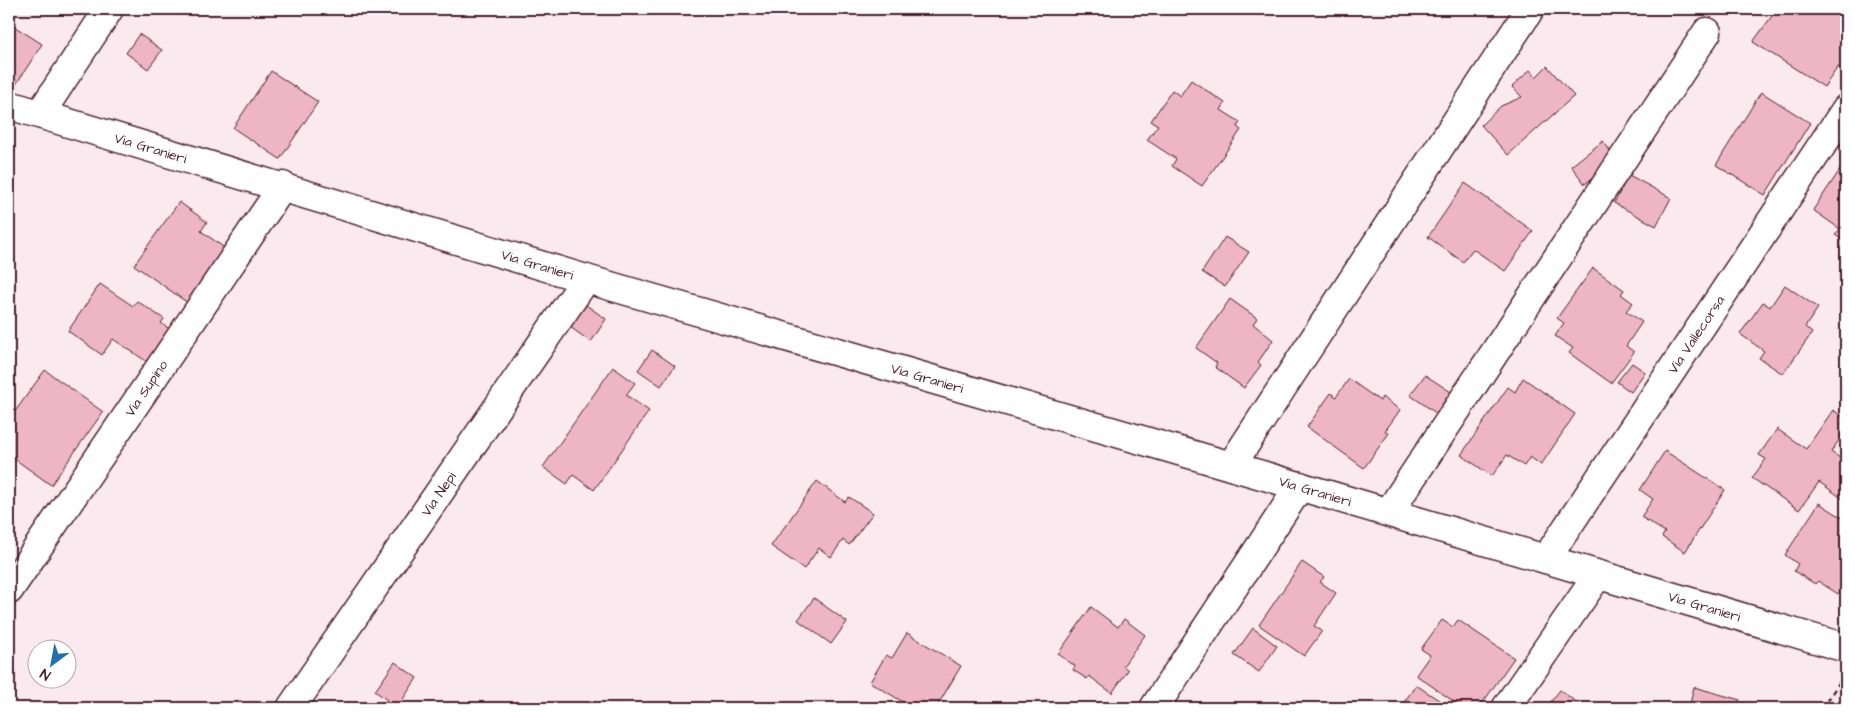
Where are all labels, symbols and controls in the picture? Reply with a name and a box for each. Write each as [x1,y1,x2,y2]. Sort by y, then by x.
street label: Via Granieri [112,128,189,169]
street label: Via Granieri [499,245,576,286]
street label: Via Vallecorsa [1663,292,1730,378]
street label: Via Supino [120,356,173,421]
street label: Via Granieri [888,359,966,399]
street label: Via Nepi [417,468,462,521]
street label: Via Granieri [1276,472,1354,512]
street label: Via Granieri [1666,587,1743,627]
north arrow [28,640,78,690]
text: N [36,663,55,685]

